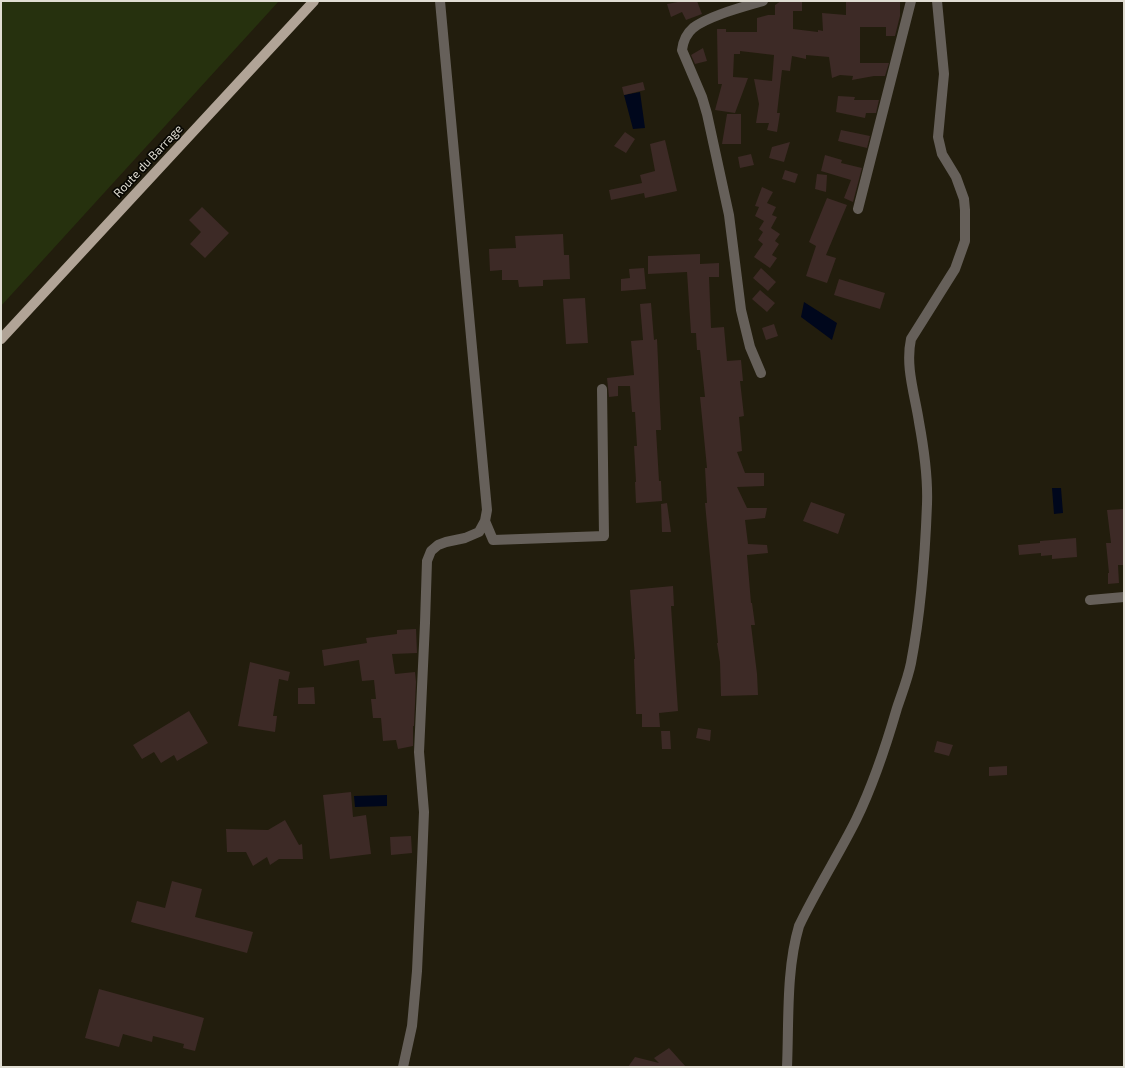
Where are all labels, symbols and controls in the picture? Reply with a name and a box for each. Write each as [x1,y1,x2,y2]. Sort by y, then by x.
street label: Route du Barrage [111,122,185,200]

